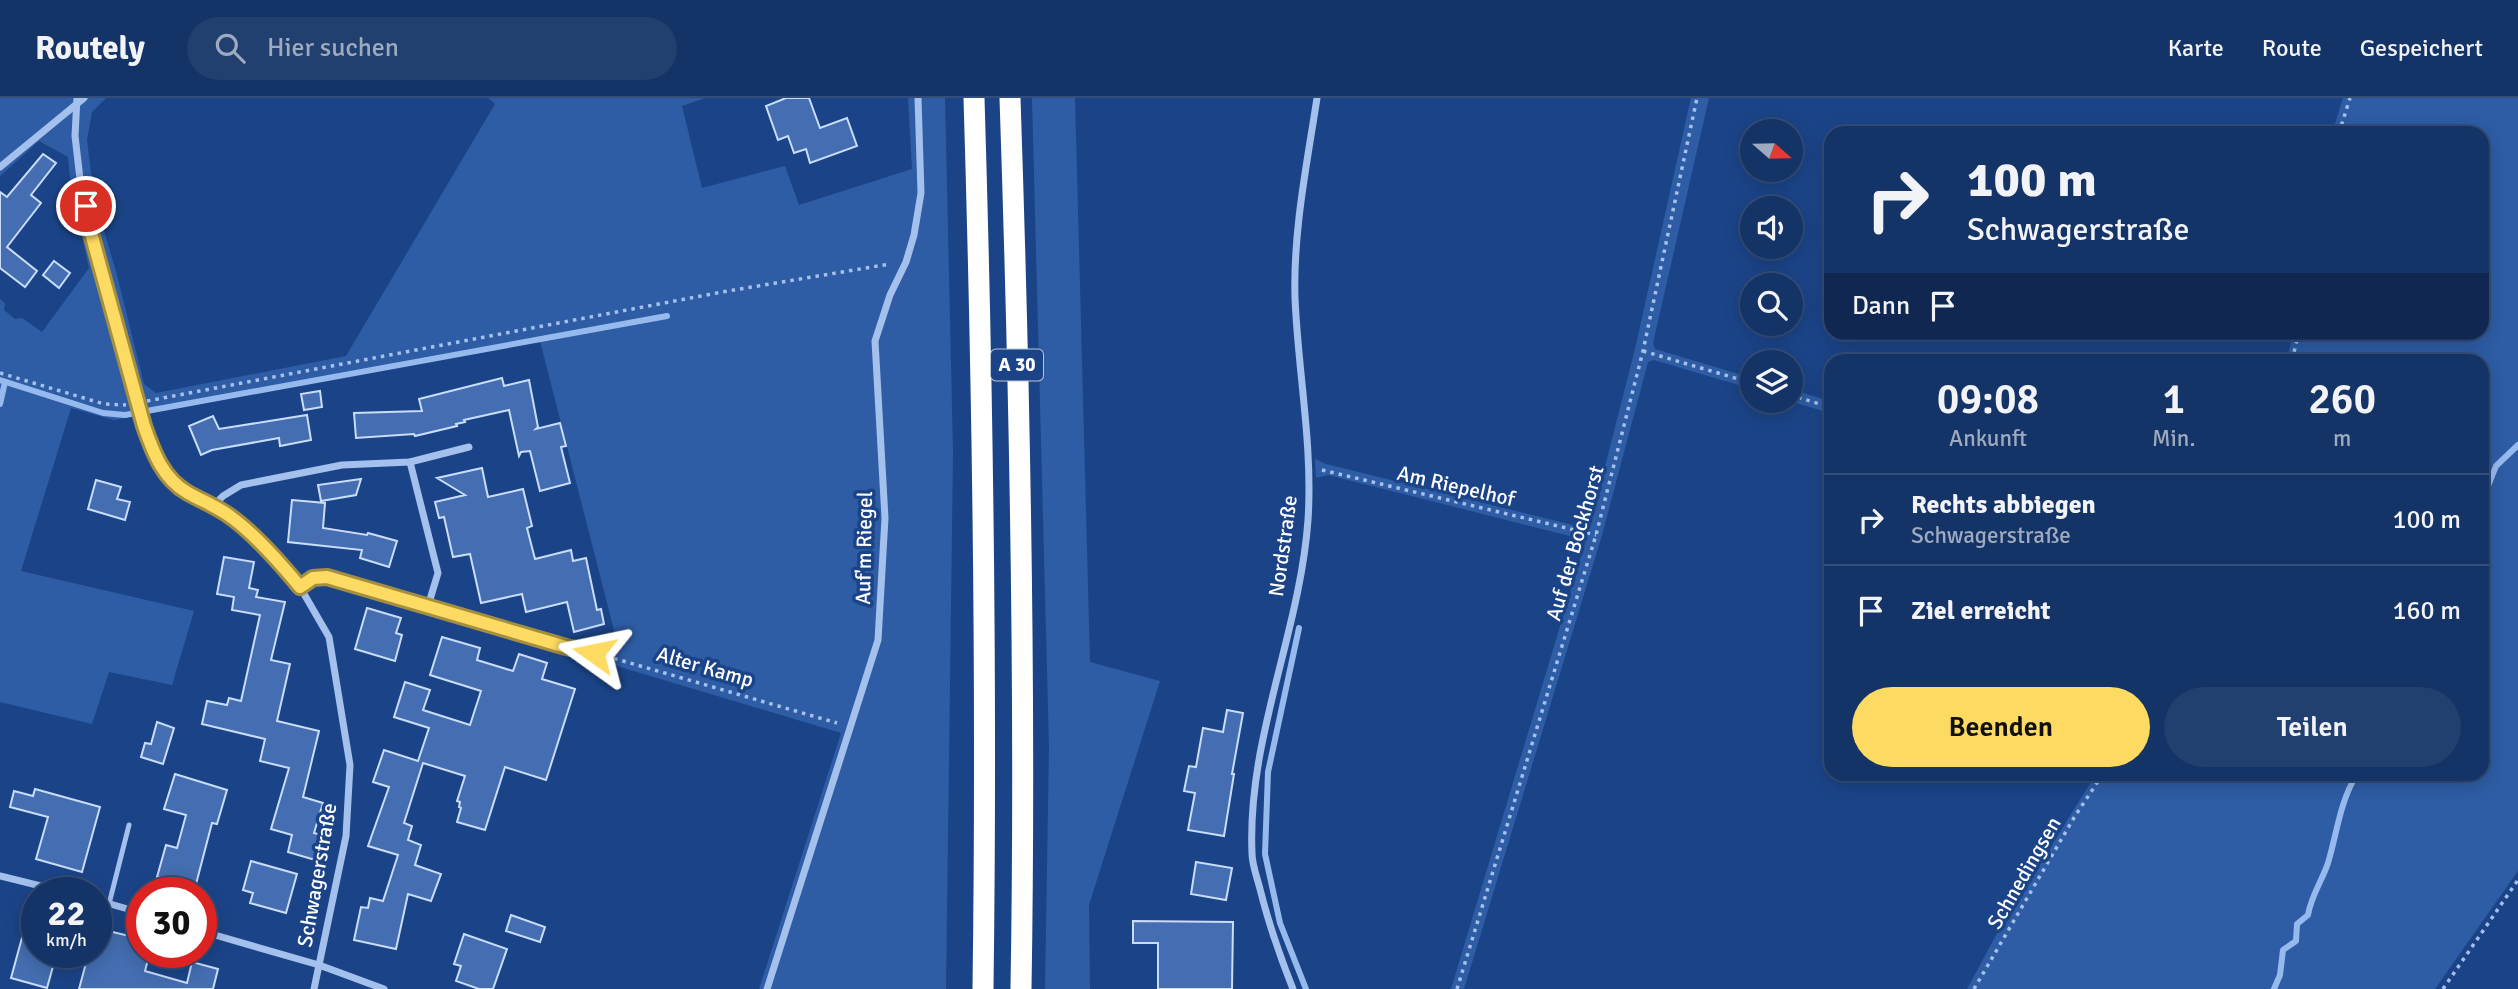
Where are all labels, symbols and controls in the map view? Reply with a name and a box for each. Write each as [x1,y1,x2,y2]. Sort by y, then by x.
search box [187,17,677,80]
text: Routely [35,28,145,69]
icon: search [211,29,249,67]
text: Hier suchen [267,32,399,64]
text: Karte [2168,33,2224,63]
text: Route [2262,33,2322,63]
text: Gespeichert [2360,33,2483,63]
north arrow [1740,119,1802,182]
map controls [1740,119,1803,413]
text: 100 m [1967,150,2097,210]
icon: right [1852,154,1943,245]
pin [56,176,116,236]
icon: arrive [67,187,105,225]
button: sound [1740,196,1803,259]
text: Schwagerstraße [1967,210,2189,249]
button: search [1740,273,1803,336]
icon: arrive [1924,287,1962,325]
text: Dann [1852,290,1910,322]
road number: A 30 [991,350,1043,380]
button: layers [1740,350,1803,413]
text: 09:08 [1937,374,2039,425]
text: 1 [2162,374,2185,425]
text: 260 [2308,374,2376,425]
text: Ankunft [1949,424,2027,453]
text: Min. [2152,424,2195,453]
text: m [2333,424,2351,453]
street label: Am Riepelhof [1395,460,1518,512]
street label: Auf der Bockhorst [1540,462,1610,624]
text: Rechts abbiegen [1911,489,2096,521]
street label: Auf'm Riegel [850,491,878,605]
street label: Nordstraße [1263,494,1303,598]
icon: right [1852,501,1890,539]
text: 100 m [2392,504,2461,536]
text: Schwagerstraße [1911,521,2071,550]
icon: arrive [1852,592,1890,630]
text: Ziel erreicht [1911,595,2051,627]
text: 160 m [2392,595,2461,627]
position arrow [557,616,631,690]
street label: Alter Kamp [654,641,756,693]
button: Beenden [1852,687,2150,767]
button: Teilen [2164,687,2461,767]
street label: Schwagerstraße [292,801,342,949]
street label: Schnedingsen [1981,812,2067,934]
speed limit sign: 30 [126,877,217,968]
text: 22 [48,892,85,935]
text: km/h [46,929,87,951]

